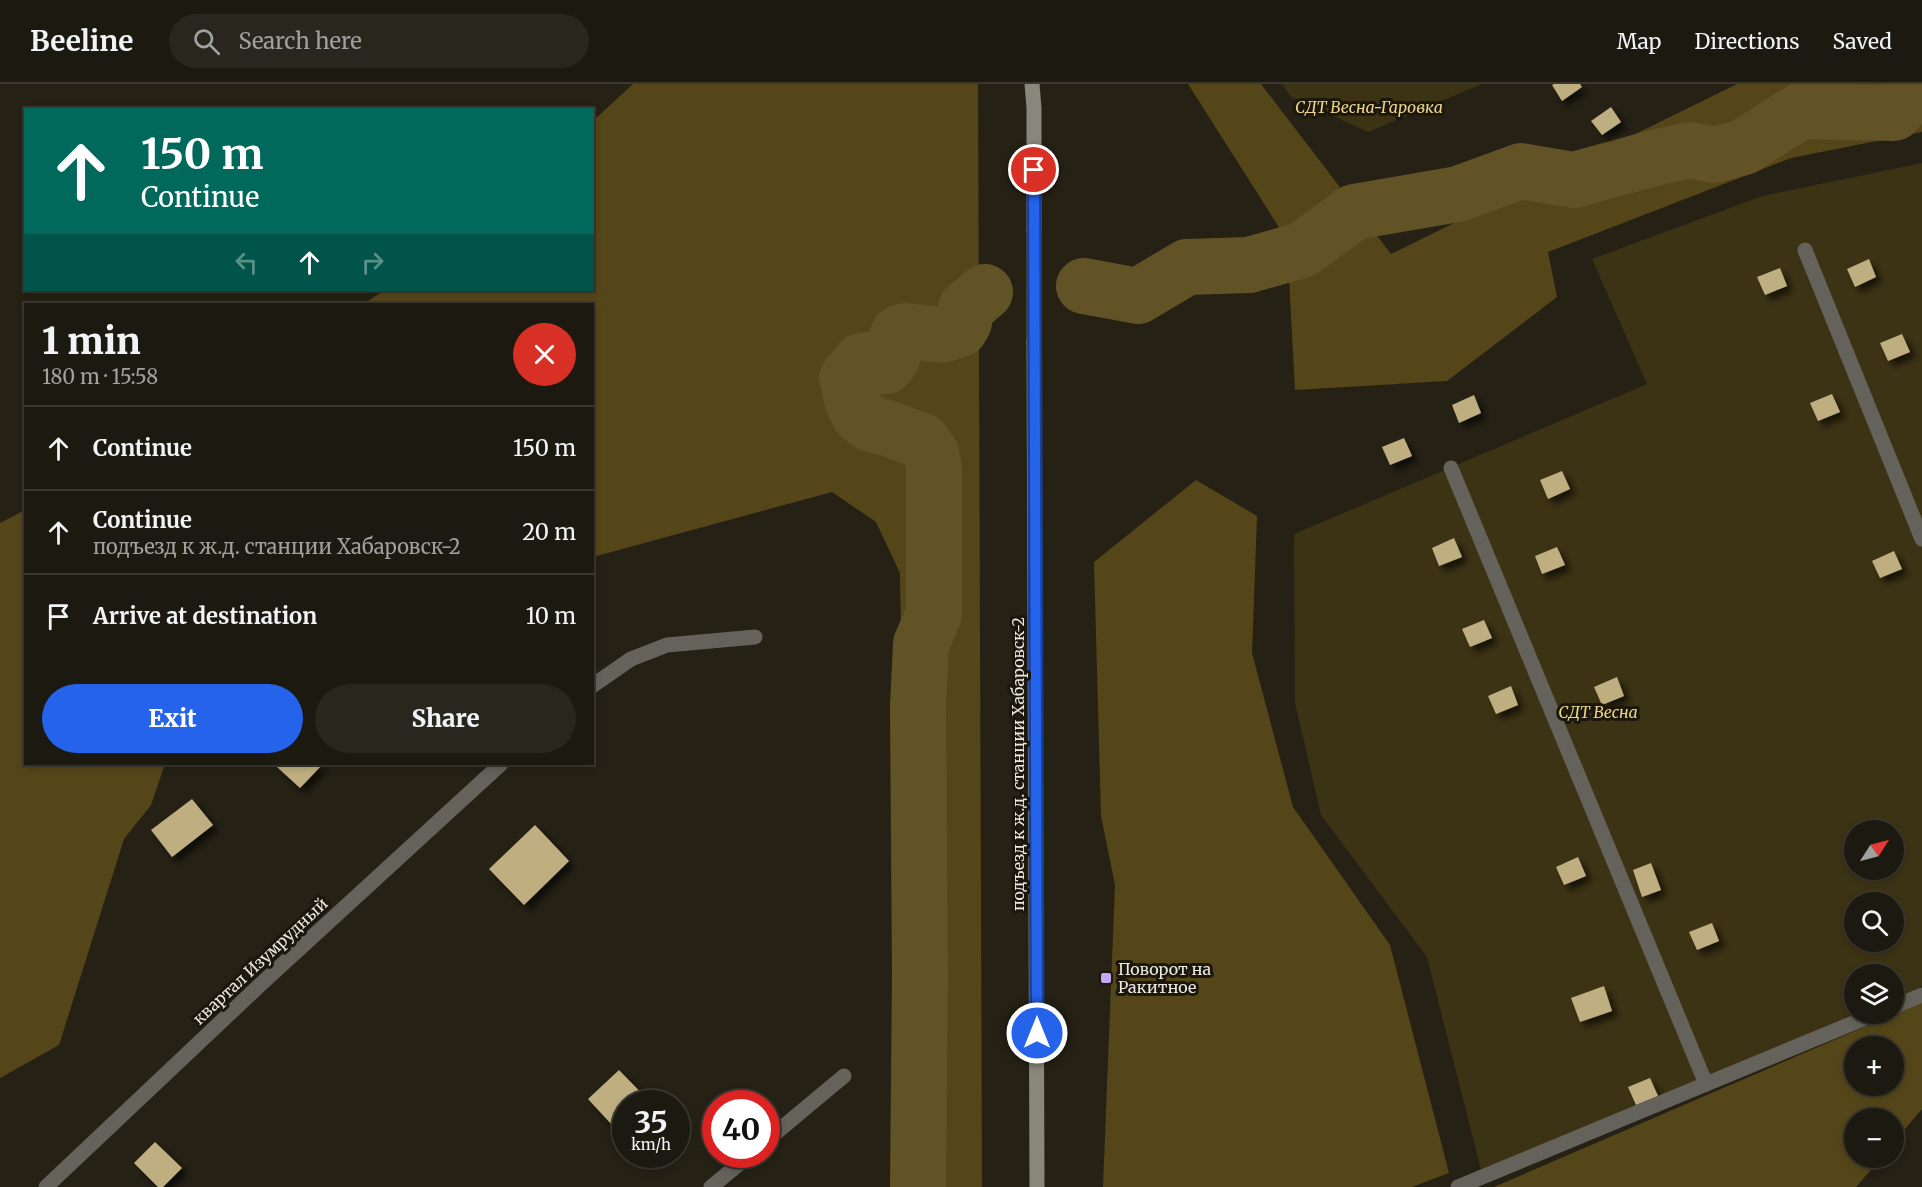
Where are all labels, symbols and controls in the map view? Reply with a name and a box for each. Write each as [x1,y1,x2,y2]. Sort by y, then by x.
search box [169,14,589,68]
text: Beeline [30,23,133,59]
icon: search [190,25,223,58]
text: Search here [238,27,362,55]
text: Map [1617,28,1661,55]
text: Directions [1694,28,1799,55]
text: Saved [1832,28,1892,55]
park label: СДТ Весна-Гаровка [1295,97,1443,117]
text: 150 m [141,128,263,180]
icon: ahead [42,132,120,210]
pin [1008,144,1059,195]
icon: arrive [1017,153,1050,186]
text: Continue [141,180,259,214]
icon: left [230,246,263,279]
icon: ahead [293,246,326,279]
icon: right [356,246,389,279]
text: 1 min [42,319,141,364]
button: close [513,323,576,386]
text: 180 m · 15:58 [42,364,158,389]
icon: ahead [42,432,75,465]
text: Continue [93,434,192,462]
text: 150 m [513,434,576,462]
text: Continue [93,506,192,534]
icon: ahead [42,516,75,549]
text: 20 m [522,518,576,546]
text: подъезд к ж.д. станции Хабаровск-2 [93,534,461,559]
icon: arrive [42,600,75,633]
text: Arrive at destination [93,602,317,630]
text: 10 m [526,602,576,630]
street label: подъезд к ж.д. станции Хабаровск-2 [1008,617,1028,911]
button: Exit [42,684,303,753]
button: Share [315,684,576,753]
park label: СДТ Весна [1558,702,1638,722]
north arrow [1844,820,1904,880]
map controls [1844,820,1904,1168]
button: search [1844,892,1904,952]
street label: квартал Изумрудный [189,893,331,1029]
place label: Поворот на Ракитное [1118,959,1212,997]
button: layers [1844,964,1904,1024]
marker: Поворот на Ракитное [1099,971,1113,985]
position arrow [1005,1001,1069,1065]
button: + [1844,1036,1904,1096]
speed limit sign: 40 [702,1090,780,1168]
text: 35 [634,1103,668,1141]
button: − [1844,1108,1904,1168]
text: km/h [631,1135,671,1154]

